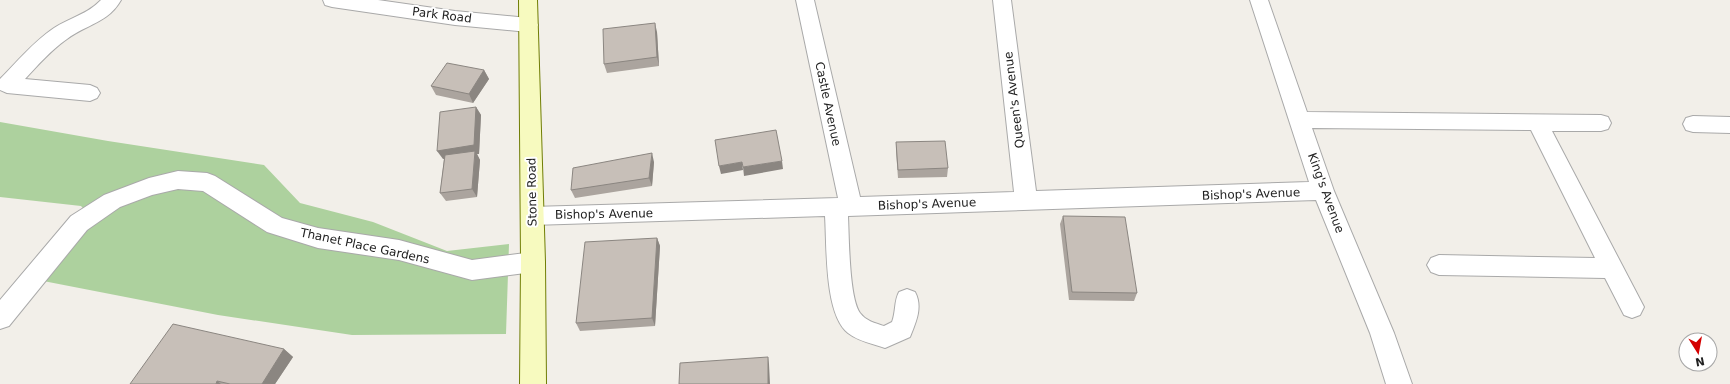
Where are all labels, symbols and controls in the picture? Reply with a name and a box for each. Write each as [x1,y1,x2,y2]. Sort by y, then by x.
street label: Park Road [411,4,473,26]
street label: Queen's Avenue [1001,51,1027,149]
street label: Castle Avenue [812,61,844,147]
street label: King's Avenue [1305,151,1347,235]
street label: Stone Road [524,158,540,226]
street label: Bishop's Avenue [1202,185,1300,203]
street label: Bishop's Avenue [878,195,976,213]
street label: Bishop's Avenue [555,206,653,222]
street label: Thanet Place Gardens [298,225,431,267]
north arrow [1678,332,1718,372]
text: N [1694,354,1706,369]

